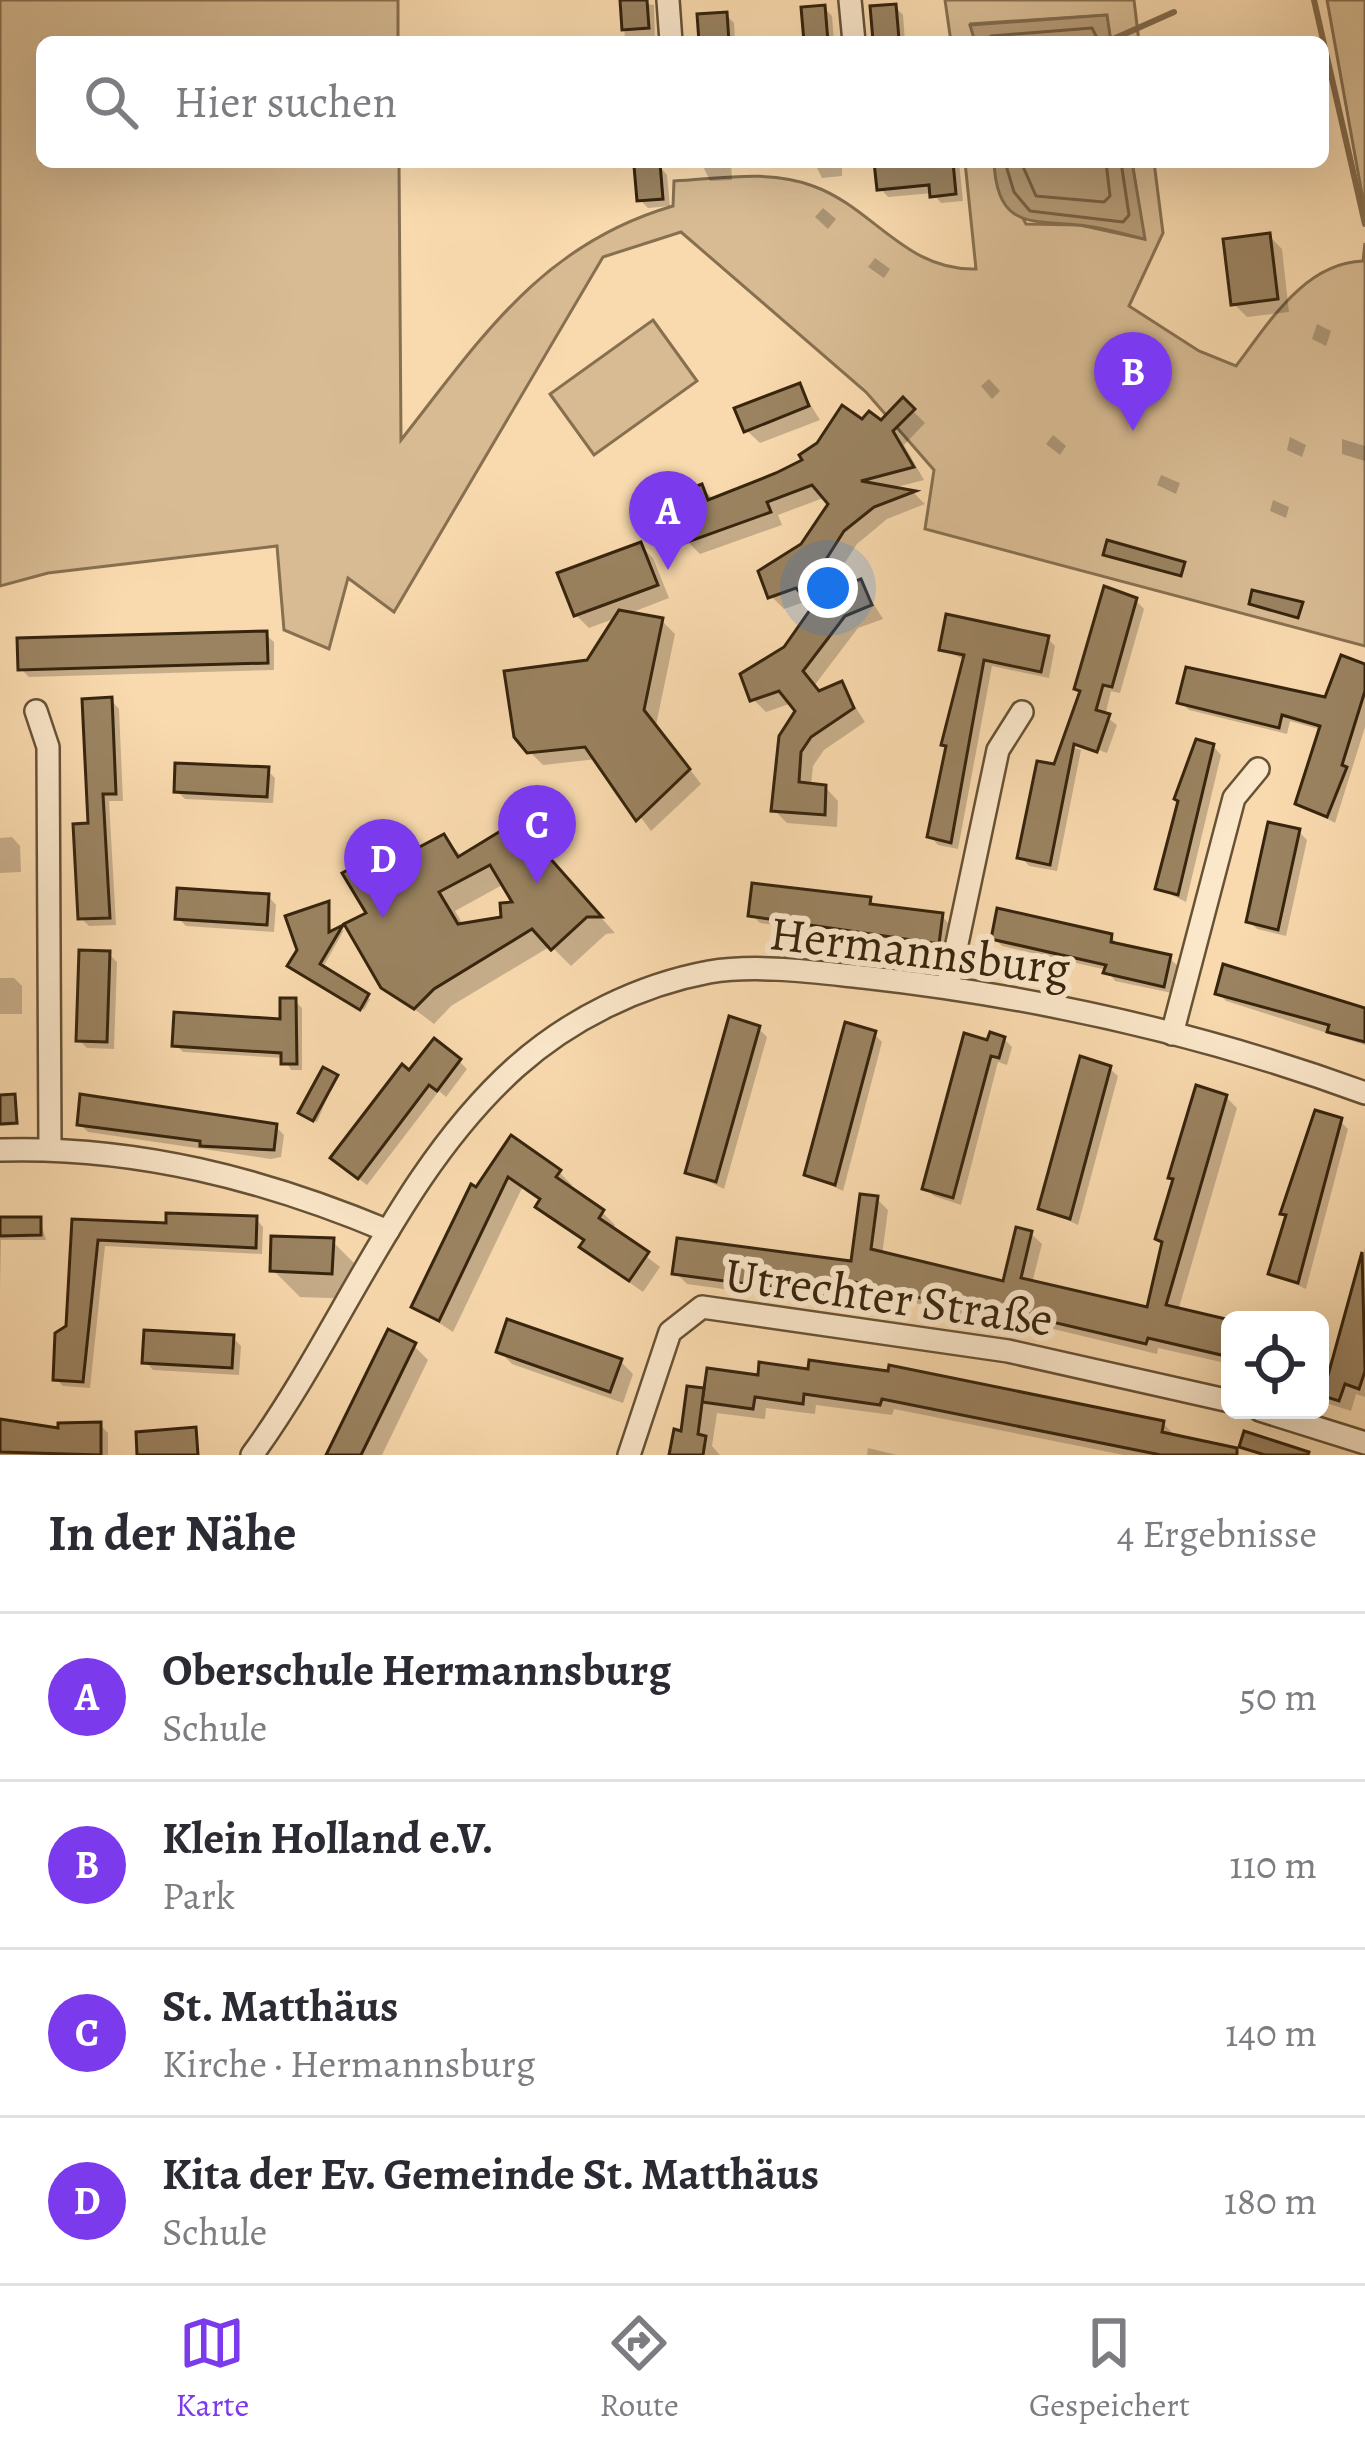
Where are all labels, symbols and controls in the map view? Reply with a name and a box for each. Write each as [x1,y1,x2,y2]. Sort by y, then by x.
search box [36,36,1329,168]
icon: search [78,69,144,135]
text: Hier suchen [174,71,397,133]
pin: B [1094,332,1172,431]
pin: A [629,471,707,570]
your location [798,558,858,618]
pin: C [498,785,576,884]
pin: D [344,819,422,918]
street label: Hermannsburg [766,900,1074,1002]
street label: Utrechter Straße [721,1241,1057,1353]
map controls [1221,1311,1329,1419]
button: locate [1221,1311,1329,1419]
text: In der Nähe [48,1498,297,1568]
text: 4 Ergebnisse [1117,1507,1317,1560]
text: Oberschule Hermannsburg [162,1639,671,1701]
text: A [75,1670,99,1723]
text: 50 m [1239,1670,1317,1723]
text: Schule [162,1701,267,1754]
text: Klein Holland e.V. [162,1807,494,1869]
text: B [75,1838,99,1891]
text: 110 m [1229,1838,1317,1891]
text: Park [162,1869,235,1922]
text: St. Matthäus [162,1975,398,2037]
text: C [75,2006,99,2059]
text: 140 m [1225,2006,1317,2059]
text: Kirche · Hermannsburg [162,2037,536,2090]
text: Kita der Ev. Gemeinde St. Matthäus [162,2143,819,2205]
text: D [73,2174,101,2227]
text: 180 m [1224,2174,1317,2227]
text: Schule [162,2205,267,2258]
tab: Karte [175,2310,249,2427]
tab: Route [600,2310,679,2427]
tab: Gespeichert [1029,2310,1190,2427]

